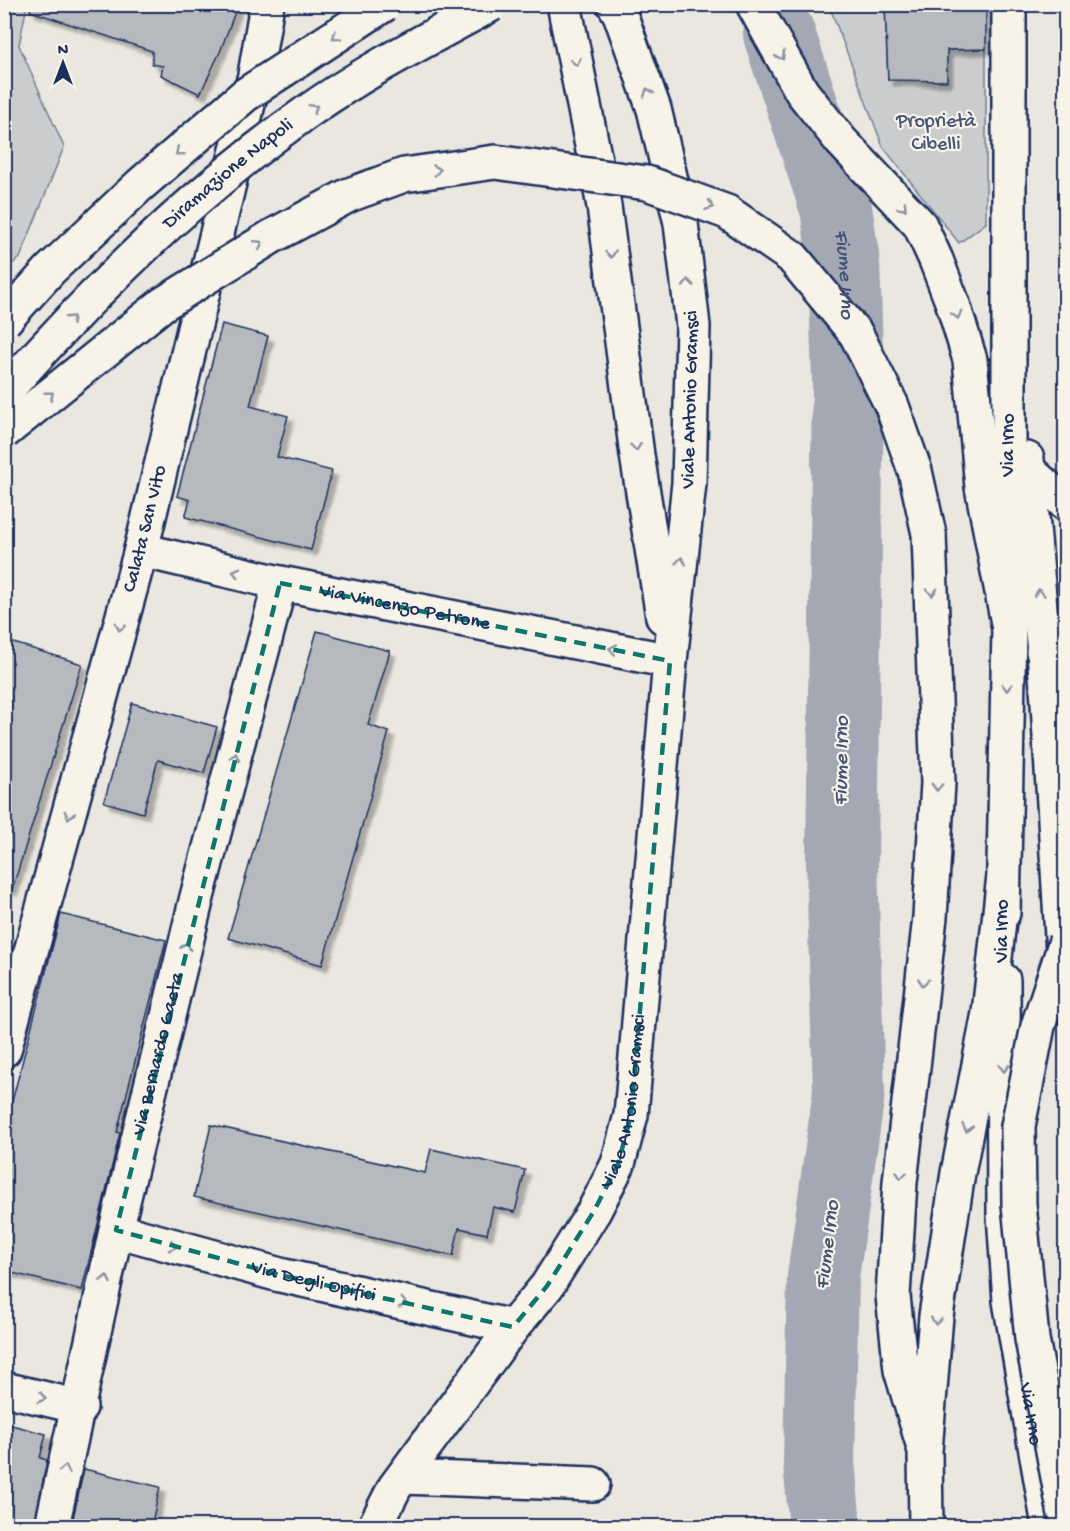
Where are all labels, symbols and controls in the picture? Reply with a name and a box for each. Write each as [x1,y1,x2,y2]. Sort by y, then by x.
one-way arrow [331,29,342,40]
north arrow [33,33,93,93]
text: N [58,42,69,61]
one-way arrow [774,50,786,60]
one-way arrow [569,56,582,66]
one-way arrow [643,87,656,98]
one-way arrow [307,105,318,116]
park label: Proprietà Cibelli [895,111,977,157]
street label: Diramazione Napoli [157,114,298,236]
one-way arrow [175,144,186,155]
one-way arrow [433,165,442,177]
one-way arrow [704,199,715,212]
one-way arrow [896,200,907,211]
water label: Fiume Irno [827,228,858,320]
one-way arrow [253,240,263,252]
one-way arrow [604,249,616,258]
one-way arrow [682,278,695,287]
street label: Viale Antonio Gramsci [677,309,705,491]
one-way arrow [950,309,962,320]
one-way arrow [64,315,75,326]
one-way arrow [44,392,55,403]
street label: Via Irno [998,413,1021,478]
one-way arrow [630,442,642,451]
street label: Calata San Vito [118,463,172,595]
one-way arrow [674,556,686,565]
one-way arrow [232,567,242,580]
street label: Via Vincenzo Petrone [316,579,493,636]
one-way arrow [925,588,938,597]
one-way arrow [1033,589,1046,598]
one-way arrow [115,621,127,631]
one-way arrow [608,643,618,656]
one-way arrow [1001,683,1014,692]
water label: Fiume Irno [830,715,856,806]
one-way arrow [227,753,240,763]
one-way arrow [931,783,944,792]
one-way arrow [63,809,76,819]
street label: Via Irno [992,899,1015,964]
one-way arrow [178,941,191,951]
street label: Via Bernardo Gaeta [128,969,190,1139]
one-way arrow [917,977,930,986]
street label: Viale Antonio Gramsci [595,1013,651,1194]
one-way arrow [998,1064,1010,1073]
one-way arrow [961,1123,974,1133]
one-way arrow [895,1171,908,1180]
water label: Fiume Irno [811,1198,847,1291]
one-way arrow [167,1238,177,1251]
street label: Via Degli Opifici [247,1256,378,1307]
one-way arrow [99,1274,112,1284]
one-way arrow [397,1296,407,1309]
one-way arrow [930,1316,943,1325]
street label: Via Irno [1013,1380,1046,1447]
one-way arrow [37,1390,47,1403]
one-way arrow [58,1465,71,1475]

